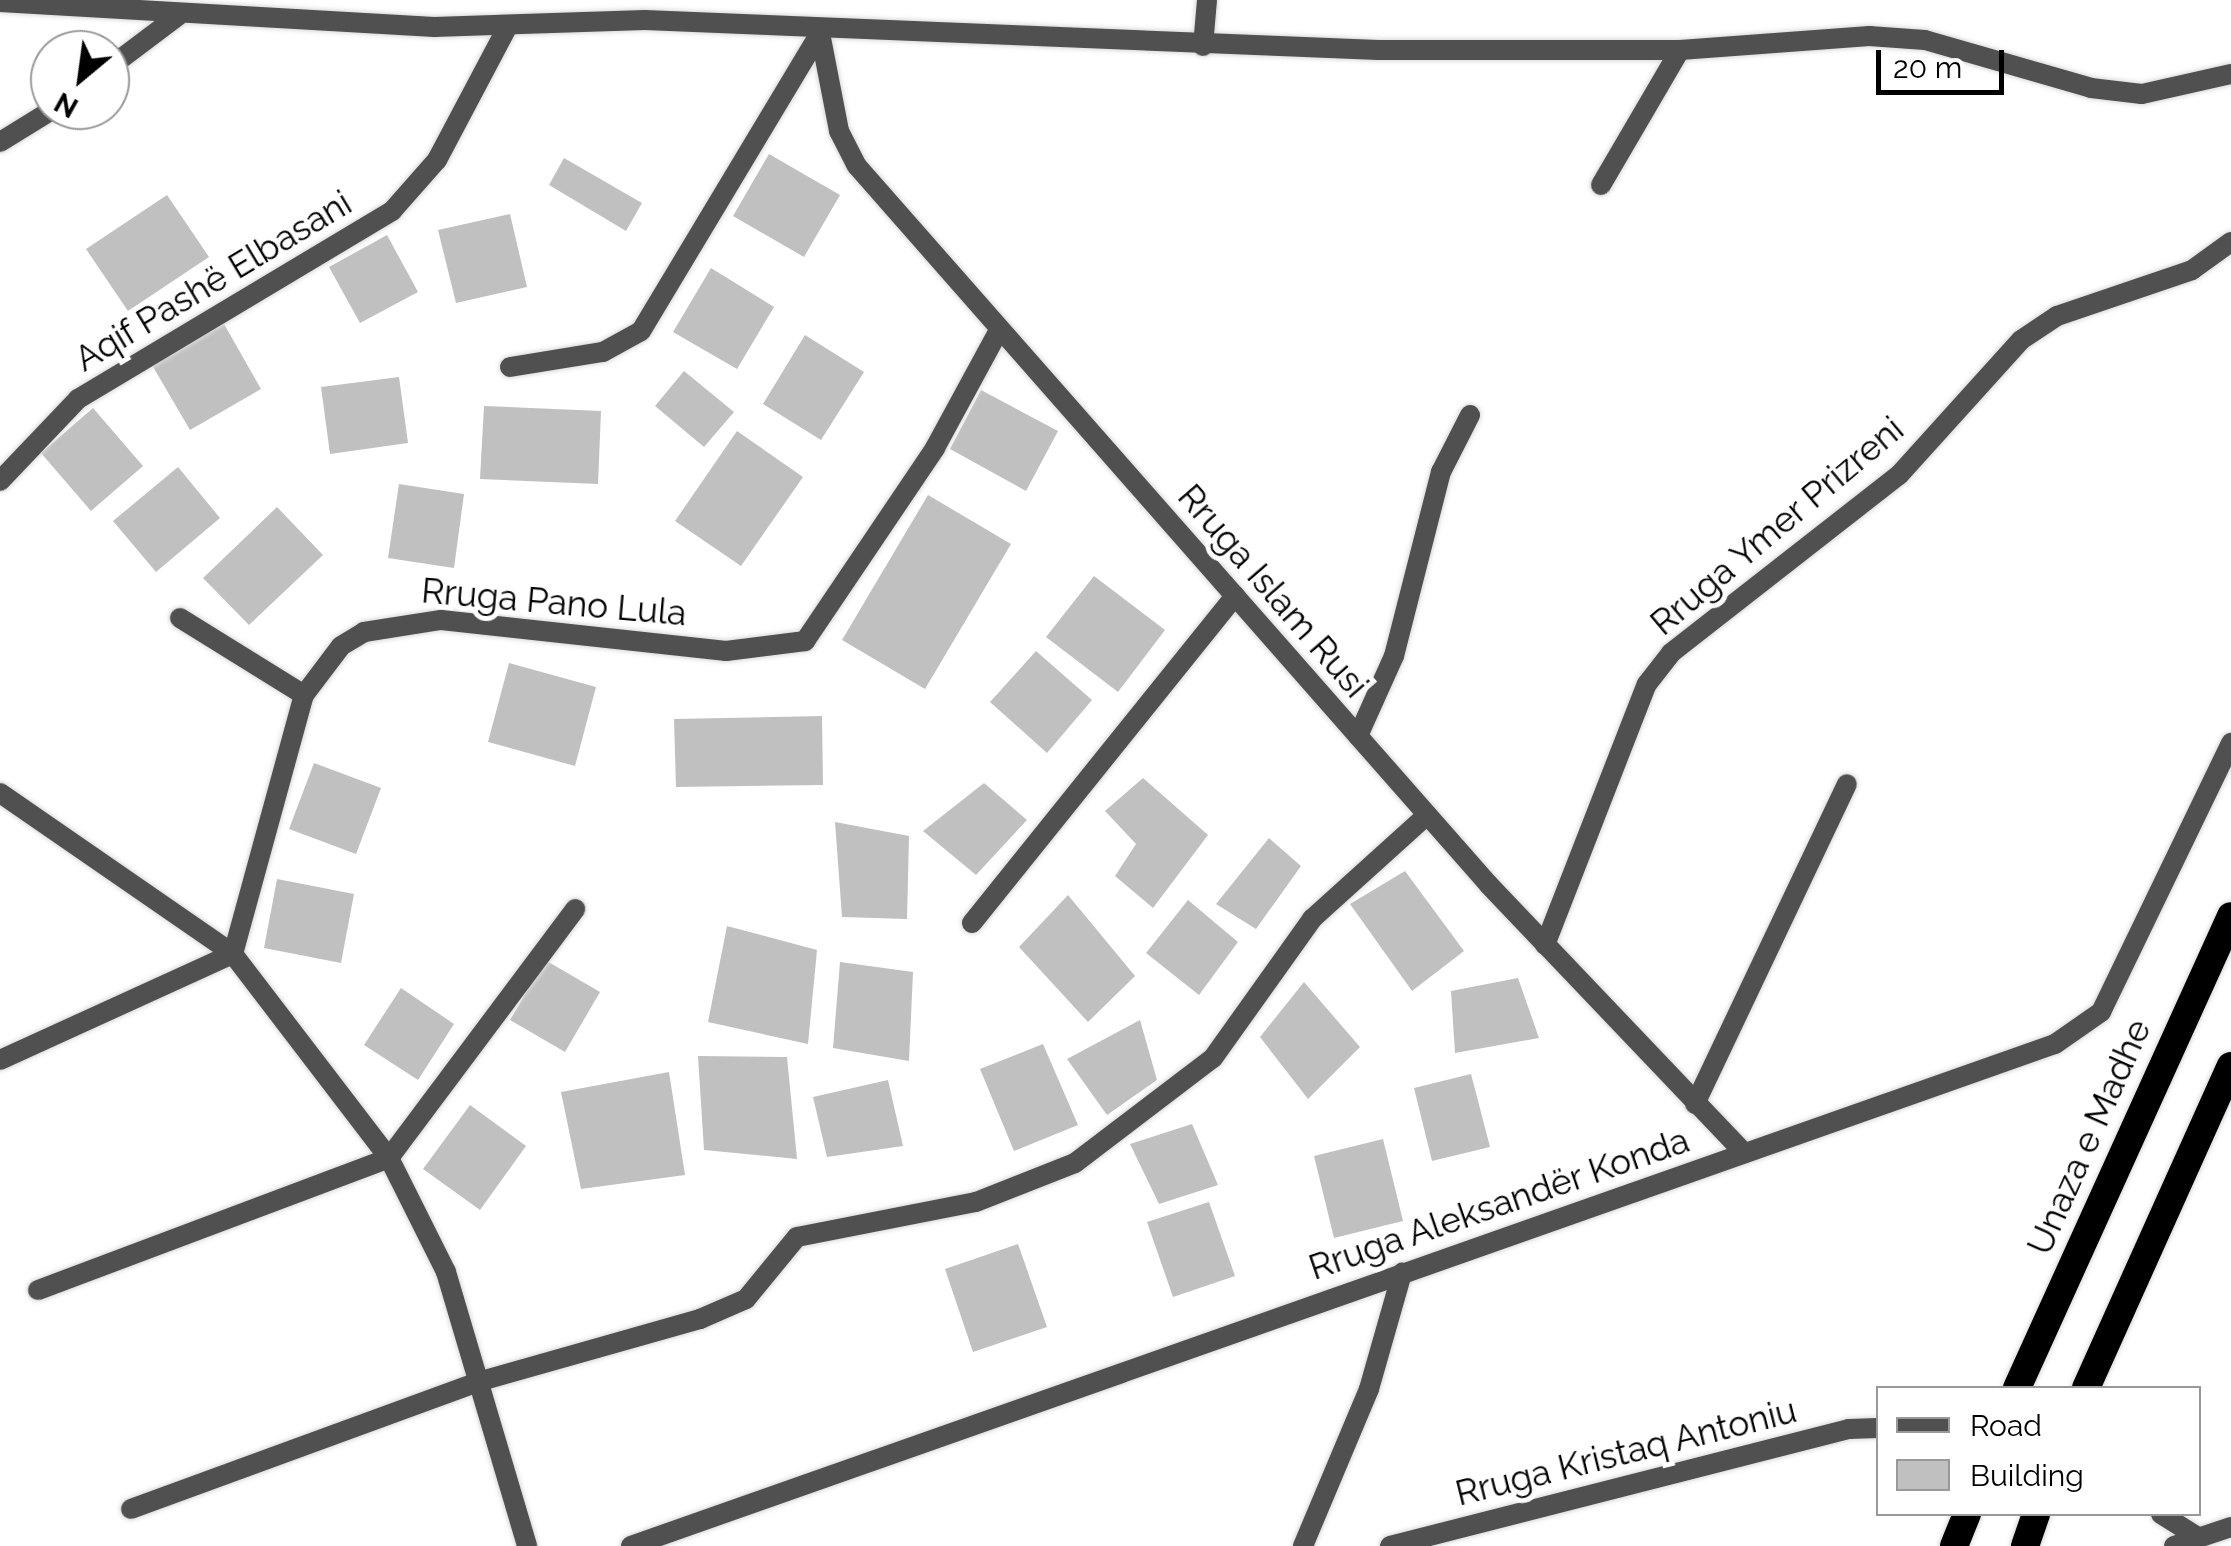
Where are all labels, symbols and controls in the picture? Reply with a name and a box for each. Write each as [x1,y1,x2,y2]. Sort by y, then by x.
north arrow [30,30,130,130]
scale bar [1881,30,2008,92]
text: 20 m [1893,50,1962,85]
text: N [49,85,84,125]
street label: Aqif Pashë Elbasani [67,182,359,380]
street label: Rruga Ymer Prizreni [1641,407,1913,645]
street label: Rruga Islam Rusi [1169,476,1377,706]
street label: Rruga Pano Lula [420,569,688,635]
street label: Unaza e Madhe [2018,1013,2160,1261]
street label: Rruga Aleksandër Konda [1303,1119,1695,1289]
legend [1876,1386,2201,1516]
street label: Rruga Kristaq Antoniu [1451,1389,1801,1515]
text: Road [1970,1408,2042,1443]
text: Building [1970,1458,2084,1493]

